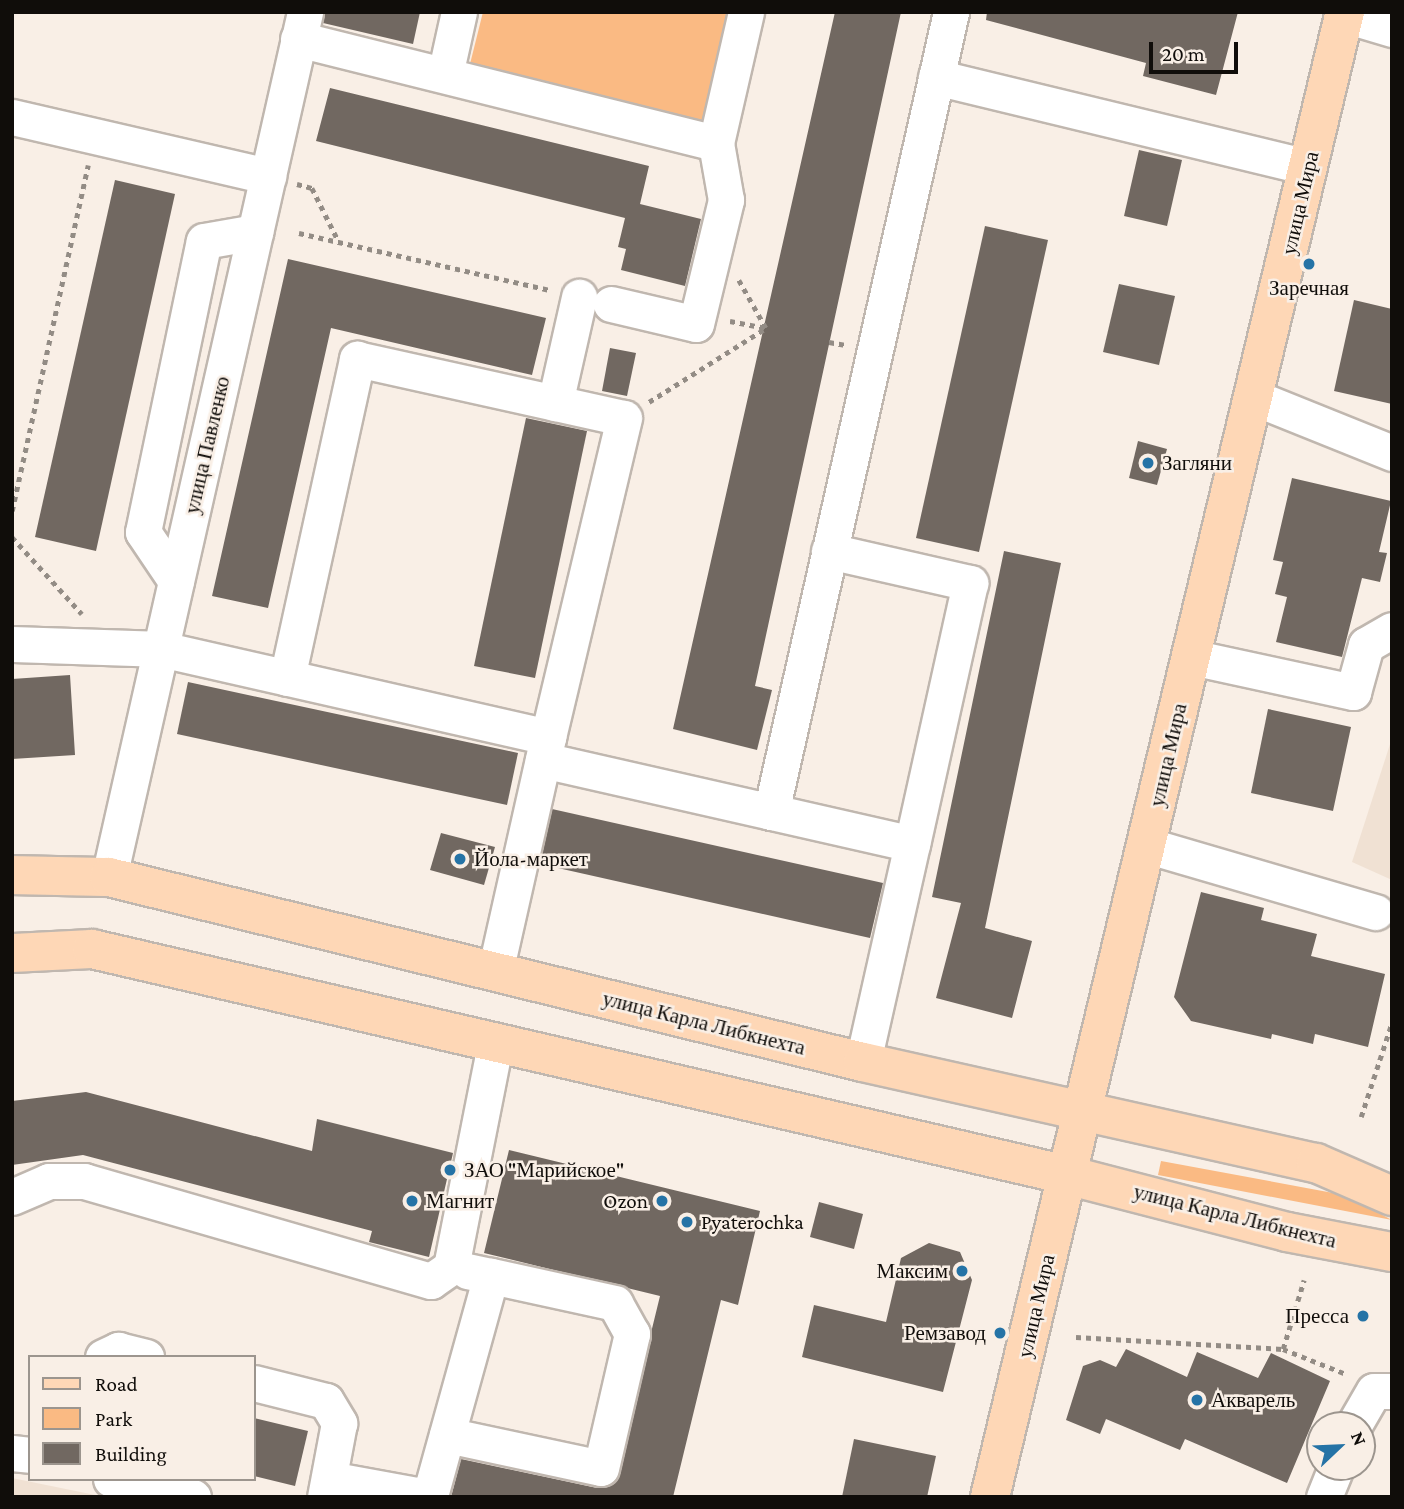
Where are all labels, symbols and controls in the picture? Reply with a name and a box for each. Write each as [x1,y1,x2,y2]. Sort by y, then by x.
scale bar [1152,28,1241,72]
text: 20 m [1162,42,1205,66]
street label: улица Мира [1276,149,1324,257]
marker: Заречная [1301,256,1317,272]
place label: Заречная [1269,275,1349,301]
street label: улица Павленко [179,374,235,516]
place label: Загляни [1162,450,1232,476]
marker: Загляни [1140,455,1156,471]
street label: улица Мира [1144,701,1192,809]
place label: Йола-маркет [474,846,588,872]
marker: Йола-маркет [452,851,468,867]
street label: улица Карла Либкнехта [600,986,808,1060]
place label: ЗАО "Марийское" [464,1157,624,1183]
marker: ЗАО "Марийское" [442,1162,458,1178]
street label: улица Карла Либкнехта [1131,1179,1339,1253]
place label: Магнит [426,1188,494,1214]
place label: Ozon [603,1188,648,1214]
marker: Магнит [404,1193,420,1209]
marker: Ozon [654,1193,670,1209]
place label: Pyaterochka [701,1209,804,1235]
marker: Pyaterochka [679,1214,695,1230]
street label: улица Мира [1012,1252,1060,1360]
place label: Максим [876,1258,948,1284]
marker: Максим [954,1263,970,1279]
place label: Пресса [1285,1303,1349,1329]
marker: Пресса [1355,1308,1371,1324]
place label: Ремзавод [904,1320,986,1346]
marker: Ремзавод [992,1325,1008,1341]
legend [28,1355,256,1481]
text: Road [95,1372,138,1396]
place label: Акварель [1211,1387,1295,1413]
marker: Акварель [1189,1392,1205,1408]
text: Park [95,1407,132,1431]
north arrow [1306,1411,1376,1481]
text: N [1347,1428,1371,1448]
text: Building [95,1442,167,1466]

